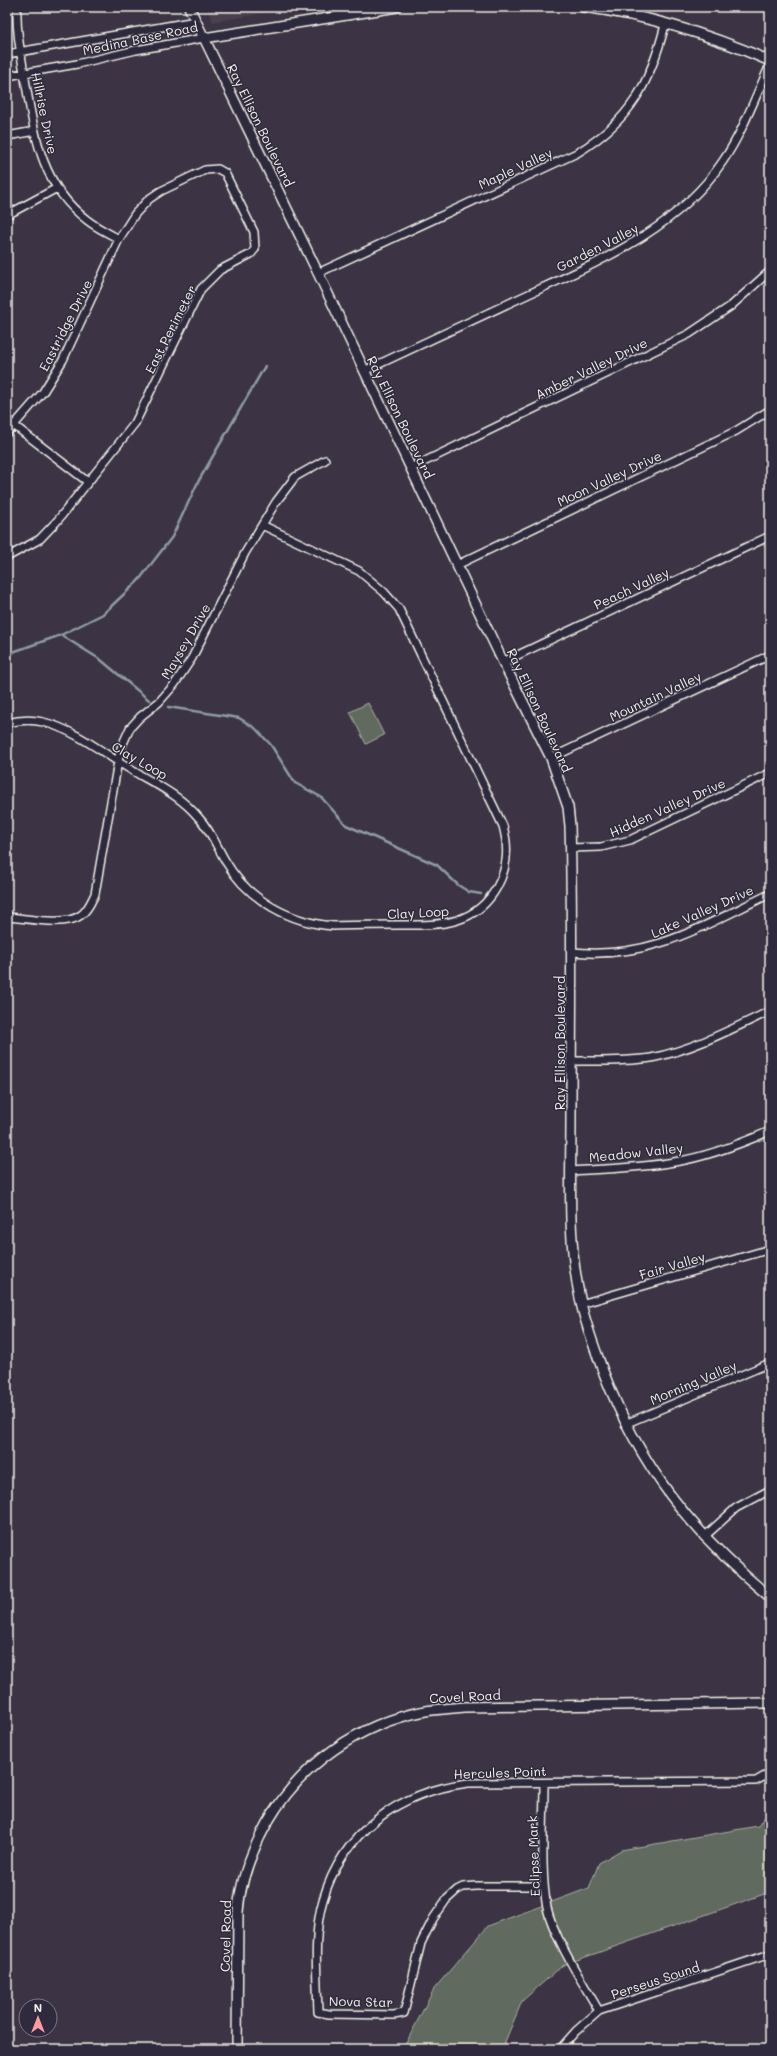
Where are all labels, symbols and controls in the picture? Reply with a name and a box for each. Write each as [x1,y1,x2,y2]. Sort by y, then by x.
street label: Medina Base Road [81,18,199,58]
street label: Ray Ellison Boulevard [224,61,298,189]
street label: Hillrise Drive [28,71,62,155]
street label: Maple Valley [475,143,555,193]
street label: Garden Valley [553,219,641,275]
street label: Eastridge Drive [35,276,95,374]
street label: East Perimeter [140,282,200,376]
street label: Amber Valley Drive [532,333,650,403]
street label: Ray Ellison Boulevard [364,353,438,481]
street label: Moon Valley Drive [554,446,664,510]
street label: Peach Valley [591,563,672,613]
street label: Maysey Drive [156,600,214,682]
street label: Ray Ellison Boulevard [504,645,576,775]
street label: Mountain Valley [606,667,704,725]
street label: Clay Loop [109,737,171,783]
street label: Hidden Valley Drive [606,774,728,840]
street label: Lake Valley Drive [648,881,756,941]
street label: Clay Loop [387,902,449,922]
street label: Ray Ellison Boulevard [551,976,568,1110]
street label: Meadow Valley [588,1139,684,1165]
street label: Fair Valley [637,1247,707,1283]
street label: Morning Valley [647,1356,739,1408]
street label: Covel Road [429,1686,501,1706]
street label: Hercules Point [453,1762,547,1782]
street label: Eclipse Mark [523,1815,543,1897]
street label: Covel Road [216,1900,234,1972]
street label: Perseus Sound [609,1958,701,2002]
street label: Nova Star [329,1992,393,2010]
north arrow [18,1998,58,2038]
text: N [34,2000,42,2015]

